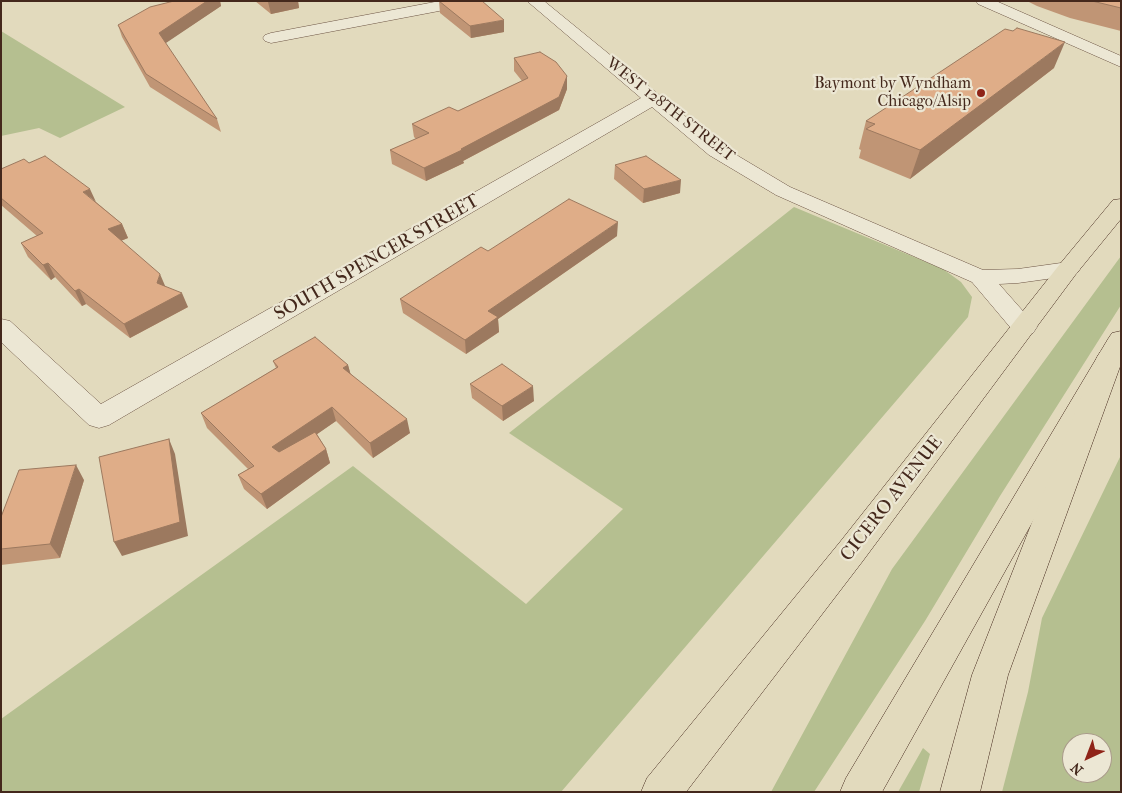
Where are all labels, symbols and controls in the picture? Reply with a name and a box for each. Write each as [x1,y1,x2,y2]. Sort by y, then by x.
street label: WEST 128TH STREET [602,54,738,166]
place label: Baymont by Wyndham Chicago/Alsip [814,74,971,112]
marker: Baymont by Wyndham Chicago/Alsip [975,87,987,99]
street label: SOUTH SPENCER STREET [271,190,483,326]
street label: CICERO AVENUE [836,432,948,566]
north arrow [1062,733,1112,783]
text: N [1067,759,1087,778]

